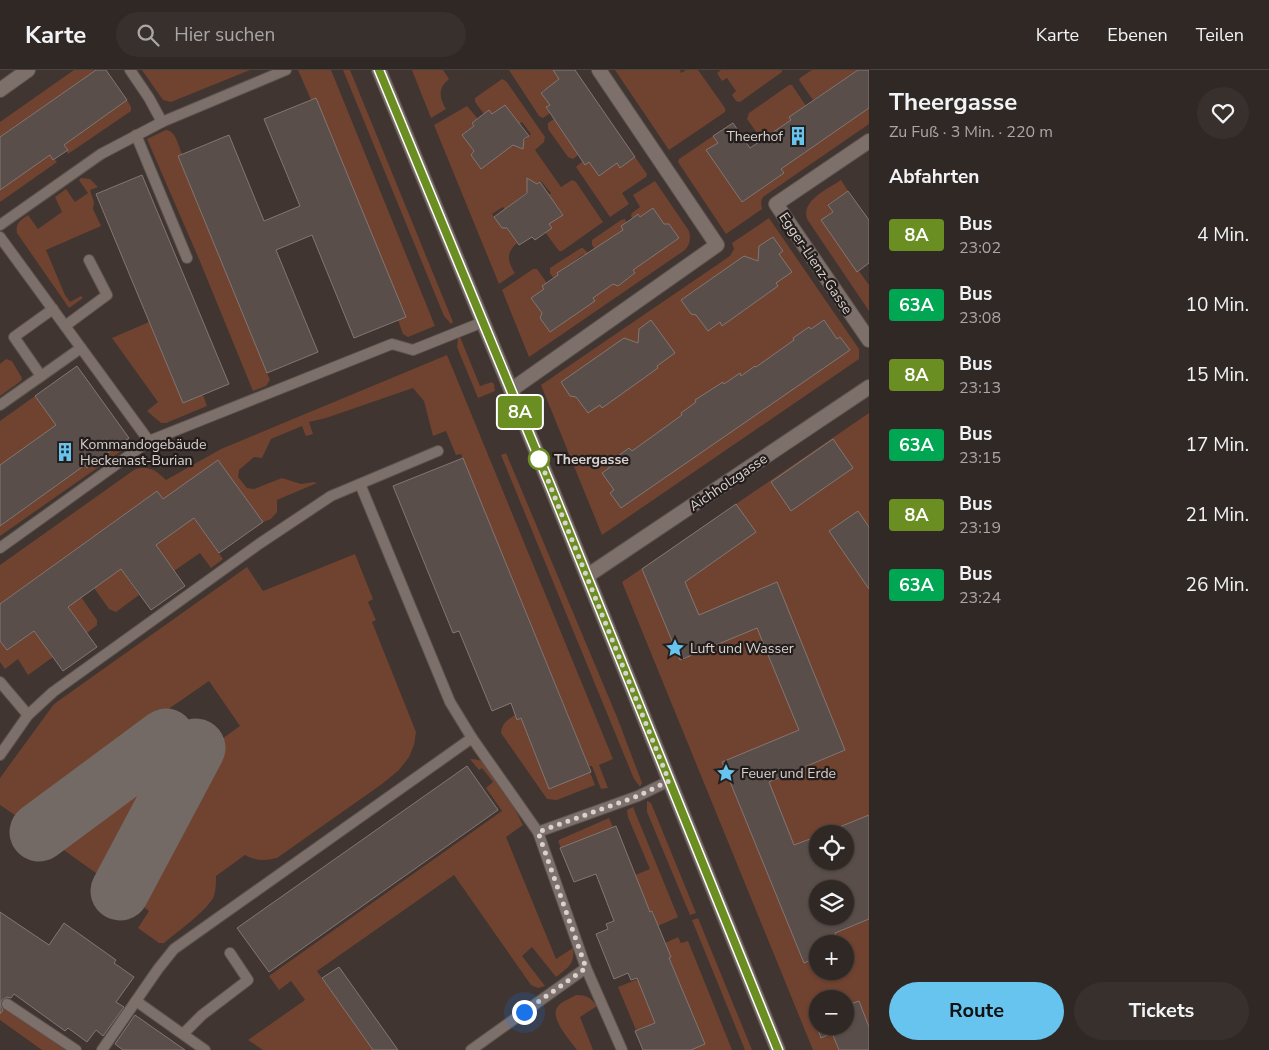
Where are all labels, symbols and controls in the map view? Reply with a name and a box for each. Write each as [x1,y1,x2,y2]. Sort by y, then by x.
search box [116,12,466,57]
text: Karte [25,19,86,51]
icon: search [134,21,162,49]
text: Hier suchen [174,22,275,48]
text: Karte [1036,23,1079,47]
text: Ebenen [1107,23,1168,47]
text: Teilen [1196,23,1244,47]
text: Theergasse [889,86,1017,118]
button: heart [1197,87,1249,139]
text: Zu Fuß · 3 Min. · 220 m [889,121,1053,143]
building icon: Theerhof [787,125,809,147]
place label: Theerhof [726,127,783,146]
text: Abfahrten [889,164,979,190]
street label: Egger-Lienz-Gasse [774,209,857,318]
text: Bus [959,211,992,237]
text: 4 Min. [1197,222,1249,248]
text: 8A [904,223,929,247]
text: 23:02 [959,237,1001,259]
text: Bus [959,281,992,307]
text: 10 Min. [1186,292,1249,318]
text: 63A [899,293,934,317]
text: 23:08 [959,307,1001,329]
text: Bus [959,351,992,377]
text: 15 Min. [1186,362,1249,388]
text: 8A [904,363,929,387]
text: 23:13 [959,377,1001,399]
line badge: 8A [498,396,542,428]
text: 8A [508,400,532,424]
text: Bus [959,421,992,447]
text: 17 Min. [1186,432,1249,458]
text: 63A [899,433,934,457]
place label: Kommandogebäude Heckenast-Burian [80,435,206,470]
building icon: Kommandogebäude Heckenast-Burian [54,441,76,463]
text: 23:15 [959,447,1001,469]
marker: Theergasse [528,448,550,470]
street label: Aichholzgasse [685,449,771,516]
place label: Theergasse [554,450,629,469]
text: Bus [959,491,992,517]
text: 21 Min. [1186,502,1249,528]
text: 8A [904,503,929,527]
text: 23:19 [959,517,1001,539]
text: Bus [959,561,992,587]
text: 26 Min. [1186,572,1249,598]
text: 63A [899,573,934,597]
text: 23:24 [959,587,1001,609]
place icon: Luft und Wasser [664,637,686,659]
place label: Luft und Wasser [690,639,794,658]
place icon: Feuer und Erde [715,762,737,784]
place label: Feuer und Erde [741,764,836,783]
map controls [809,825,854,1035]
button: locate [809,825,854,870]
button: layers [809,880,854,925]
button: + [809,935,854,980]
button: Route [889,982,1064,1040]
button: Tickets [1074,982,1249,1040]
button: − [809,990,854,1035]
your location [512,1000,537,1025]

